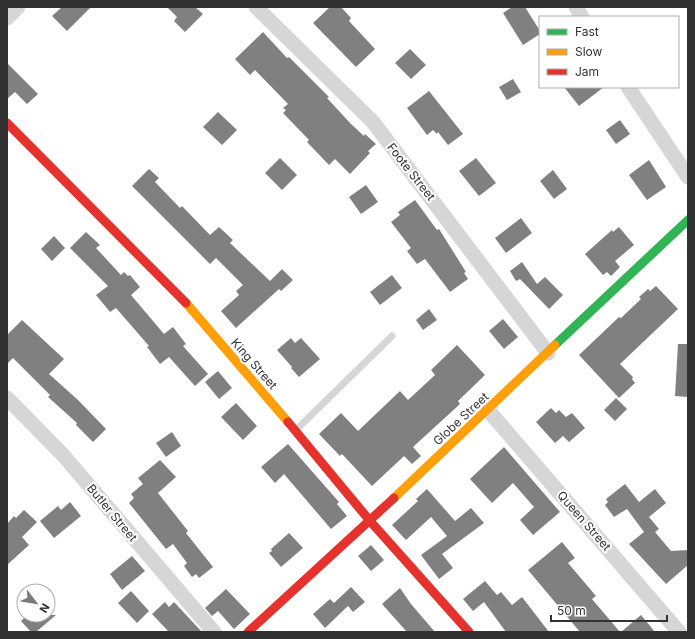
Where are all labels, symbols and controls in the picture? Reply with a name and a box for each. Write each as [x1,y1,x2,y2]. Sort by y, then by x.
legend [539,16,679,88]
text: Fast [575,24,599,39]
text: Slow [575,44,603,59]
text: Jam [575,64,599,79]
street label: Foote Street [384,140,439,204]
street label: King Street [228,335,281,392]
street label: Globe Street [430,389,492,448]
street label: Butler Street [84,481,141,545]
street label: Queen Street [554,488,615,554]
north arrow [16,583,56,623]
scale bar [551,597,667,623]
text: N [36,601,53,615]
text: 50 m [557,603,586,618]

